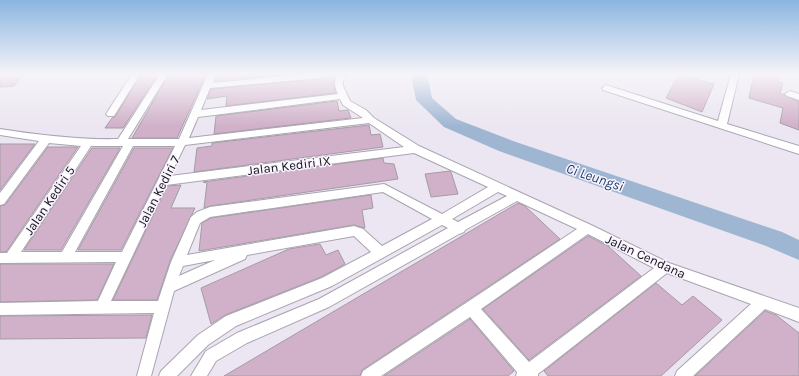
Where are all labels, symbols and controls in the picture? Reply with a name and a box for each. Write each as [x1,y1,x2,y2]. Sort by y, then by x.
street label: Jalan Kediri 7 [134,153,183,229]
street label: Jalan Kediri IX [246,153,332,178]
water label: Ci Leungsi [564,160,626,195]
street label: Jalan Kediri 5 [21,163,78,237]
street label: Jalan Cendana [603,231,688,282]

